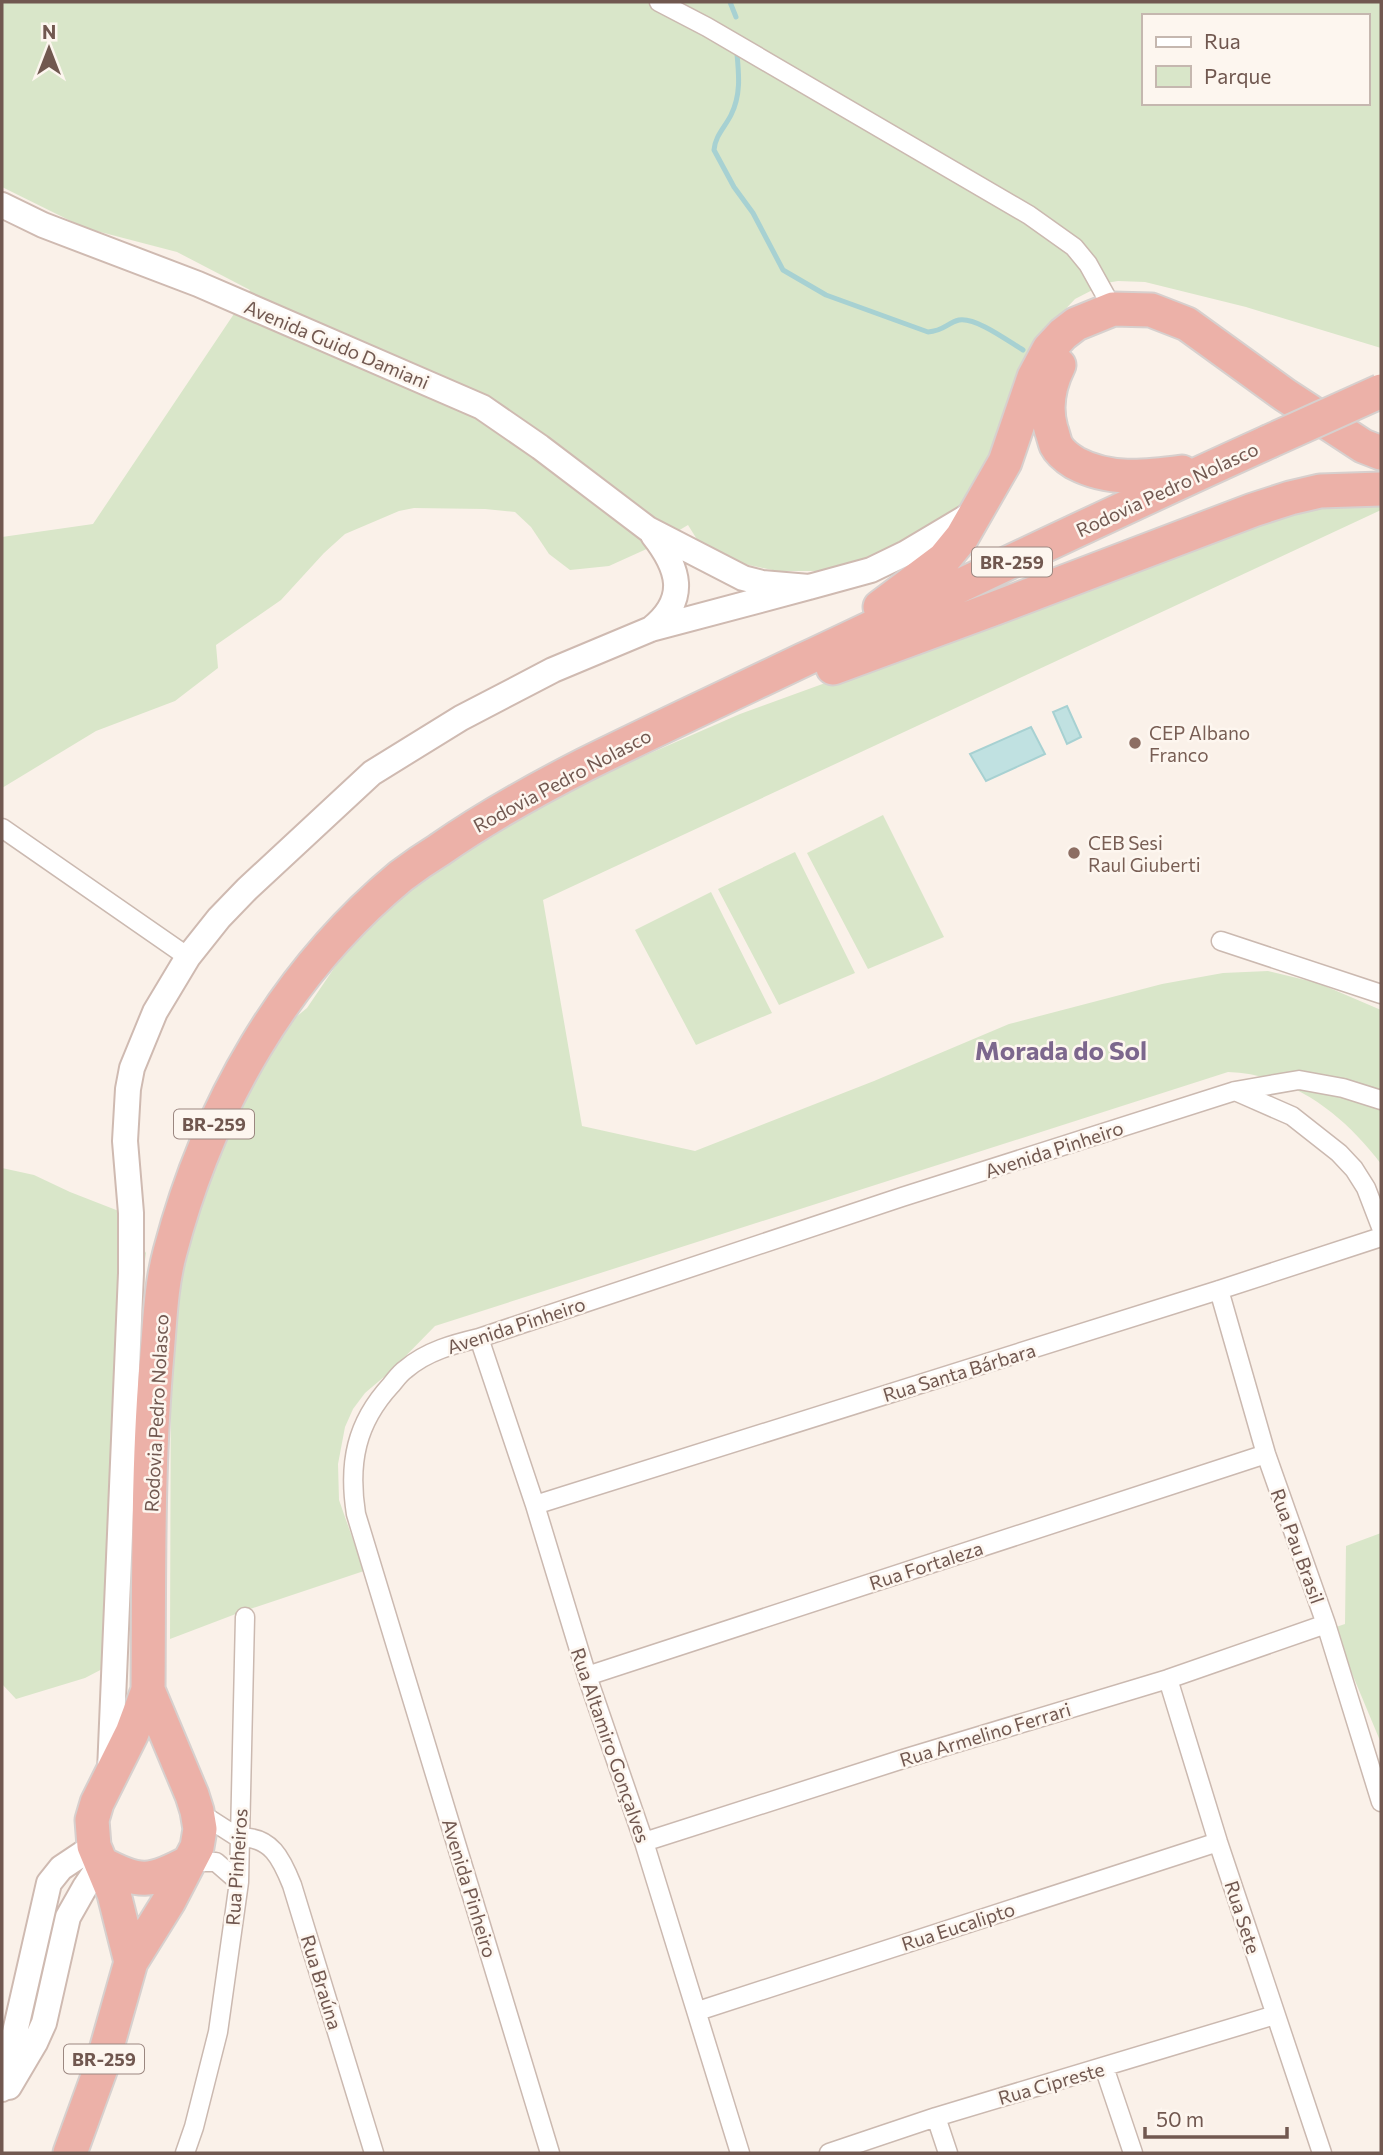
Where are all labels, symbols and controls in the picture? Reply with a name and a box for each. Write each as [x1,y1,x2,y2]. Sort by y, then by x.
north arrow [14,14,84,84]
legend [1142,14,1369,105]
text: N [42,20,56,43]
text: Rua [1204,28,1241,53]
text: Parque [1204,63,1271,88]
street label: Avenida Guido Damiani [241,295,433,393]
street label: Rodovia Pedro Nolasco [1072,437,1262,541]
road number: BR-259 [972,548,1052,576]
place label: CEP Albano Franco [1149,721,1250,766]
street label: Rodovia Pedro Nolasco [469,723,655,837]
marker: CEP Albano Franco [1127,735,1143,751]
place label: CEB Sesi Raul Giuberti [1088,831,1201,876]
marker: CEB Sesi Raul Giuberti [1066,845,1082,861]
district label: Morada do Sol [975,1034,1147,1065]
road number: BR-259 [174,1110,254,1139]
street label: Avenida Pinheiro [982,1116,1126,1182]
street label: Avenida Pinheiro [444,1292,588,1358]
street label: Rodovia Pedro Nolasco [139,1313,173,1513]
street label: Rua Santa Bárbara [880,1338,1038,1406]
street label: Rua Pau Brasil [1267,1485,1329,1607]
street label: Rua Fortaleza [866,1536,986,1594]
street label: Rua Altamiro Gonçalves [567,1645,655,1845]
street label: Rua Armelino Ferrari [897,1697,1073,1771]
street label: Rua Pinheiros [220,1808,252,1926]
street label: Avenida Pinheiro [438,1816,502,1960]
street label: Rua Sete [1220,1878,1266,1956]
street label: Rua Eucalipto [898,1897,1018,1955]
street label: Rua Braúna [297,1932,347,2032]
road number: BR-259 [64,2045,144,2074]
street label: Rua Cipreste [995,2057,1107,2109]
scale bar [1145,2096,1287,2140]
text: 50 m [1156,2106,1204,2131]

